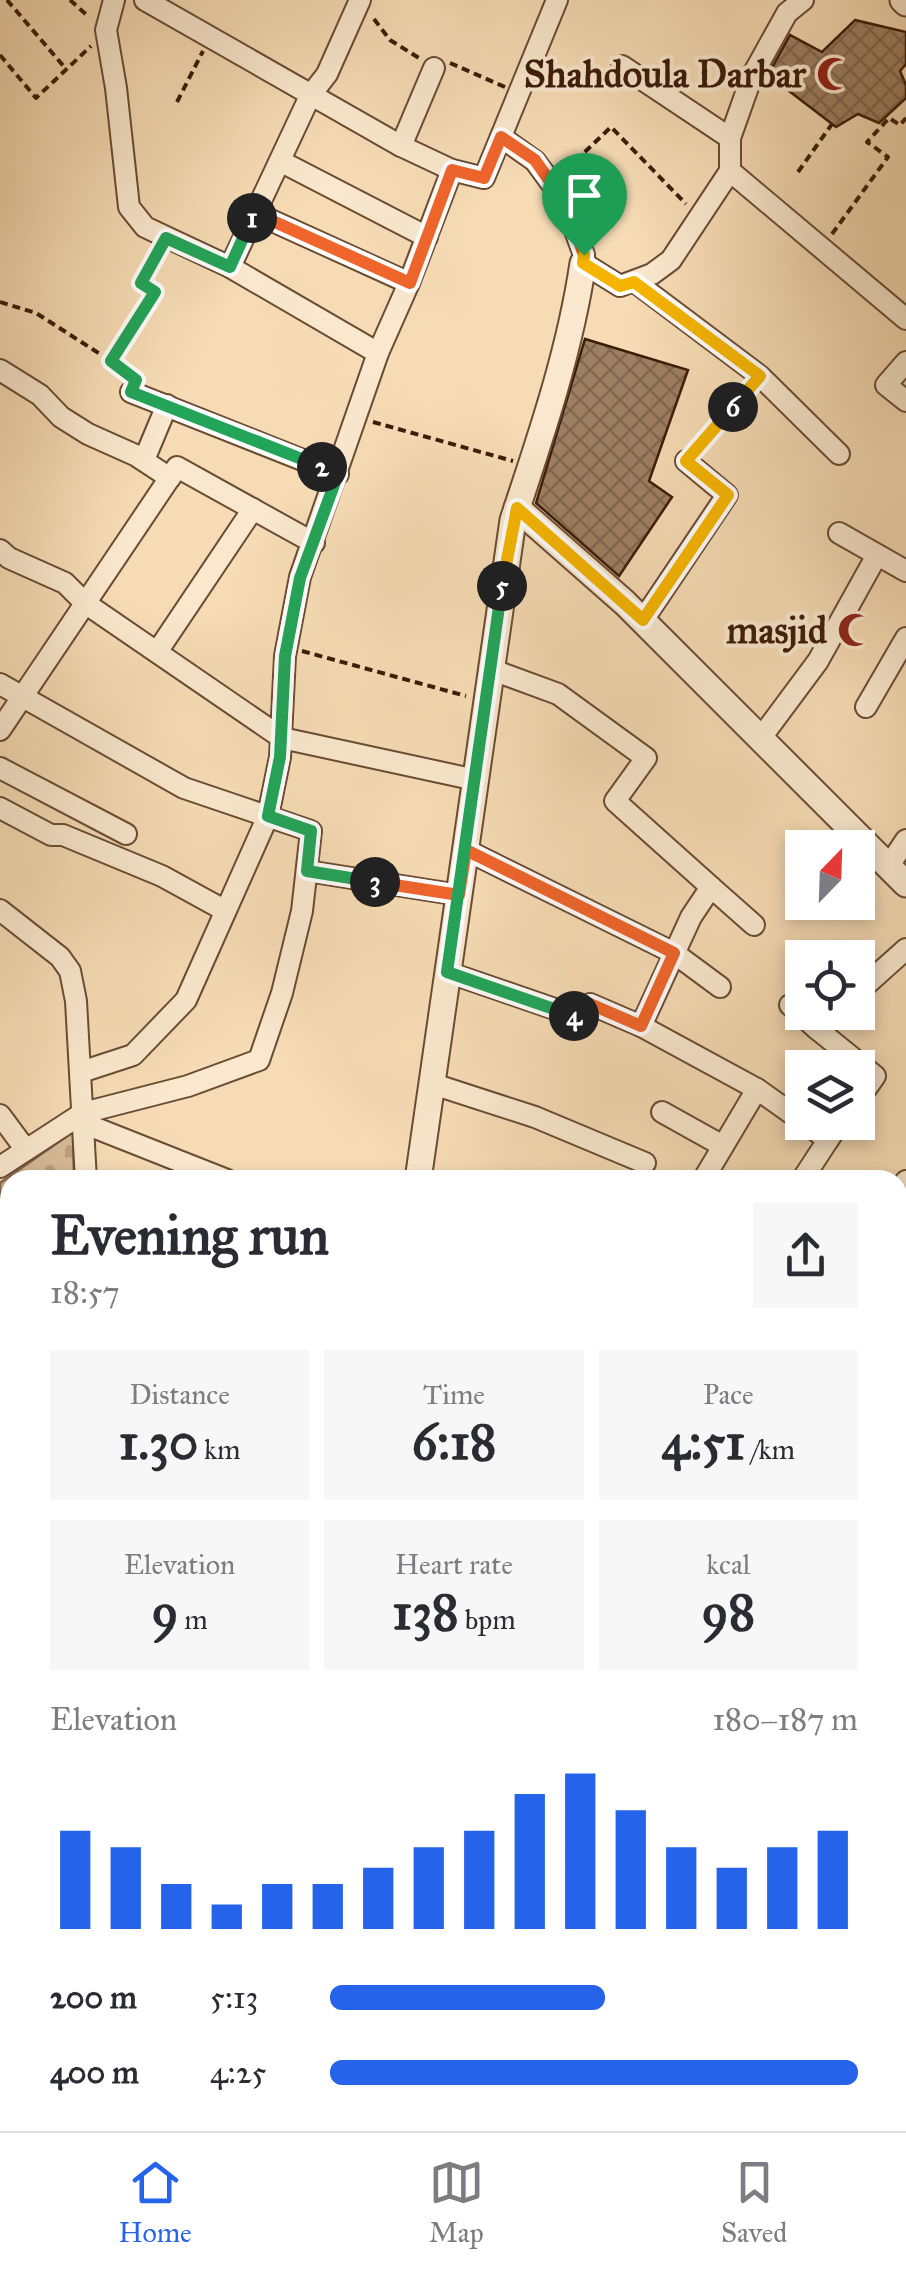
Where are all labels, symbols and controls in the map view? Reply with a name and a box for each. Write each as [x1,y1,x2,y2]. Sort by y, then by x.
place label: Shahdoula Darbar [524,51,807,97]
mosque icon: Shahdoula Darbar [815,55,853,93]
pin [542,153,627,256]
icon: arrive [557,168,612,223]
pin: 1 [227,193,277,243]
text: 1 [246,200,258,235]
pin: 6 [708,382,758,432]
text: 6 [726,389,740,424]
pin: 2 [297,442,347,492]
text: 2 [315,449,329,484]
pin: 5 [477,561,527,611]
text: 5 [495,568,509,603]
place label: masjid [727,607,828,653]
mosque icon: masjid [836,611,874,649]
north arrow [785,830,875,920]
map controls [785,830,875,1140]
pin: 3 [350,857,400,907]
text: 3 [369,864,381,899]
button: locate [785,940,875,1030]
pin: 4 [549,991,599,1041]
text: 4 [566,998,582,1033]
button: layers [785,1050,875,1140]
text: Evening run [50,1202,329,1269]
button: share [753,1203,858,1308]
text: 18:57 [50,1273,120,1312]
text: Distance [129,1377,230,1412]
text: Time [423,1377,485,1412]
text: Pace [703,1377,754,1412]
text: 1.30 [119,1412,198,1473]
text: 6:18 [412,1412,496,1473]
text: 4:51 [662,1412,745,1473]
text: km [198,1432,241,1467]
text: /km [745,1432,795,1467]
text: Elevation [124,1547,235,1582]
text: Heart rate [395,1547,513,1582]
text: kcal [706,1547,750,1582]
text: 9 [151,1582,178,1643]
text: 138 [392,1582,459,1643]
text: 98 [702,1582,755,1643]
text: m [178,1602,208,1637]
text: bpm [459,1602,516,1637]
text: Elevation [50,1700,177,1739]
text: 180–187 m [712,1700,858,1739]
text: 200 m [50,1978,137,2017]
text: 5:13 [210,1978,258,2017]
text: 400 m [50,2053,139,2092]
text: 4:25 [210,2053,266,2092]
tab: Home [119,2155,192,2250]
tab: Map [429,2155,484,2250]
tab: Saved [721,2155,787,2250]

